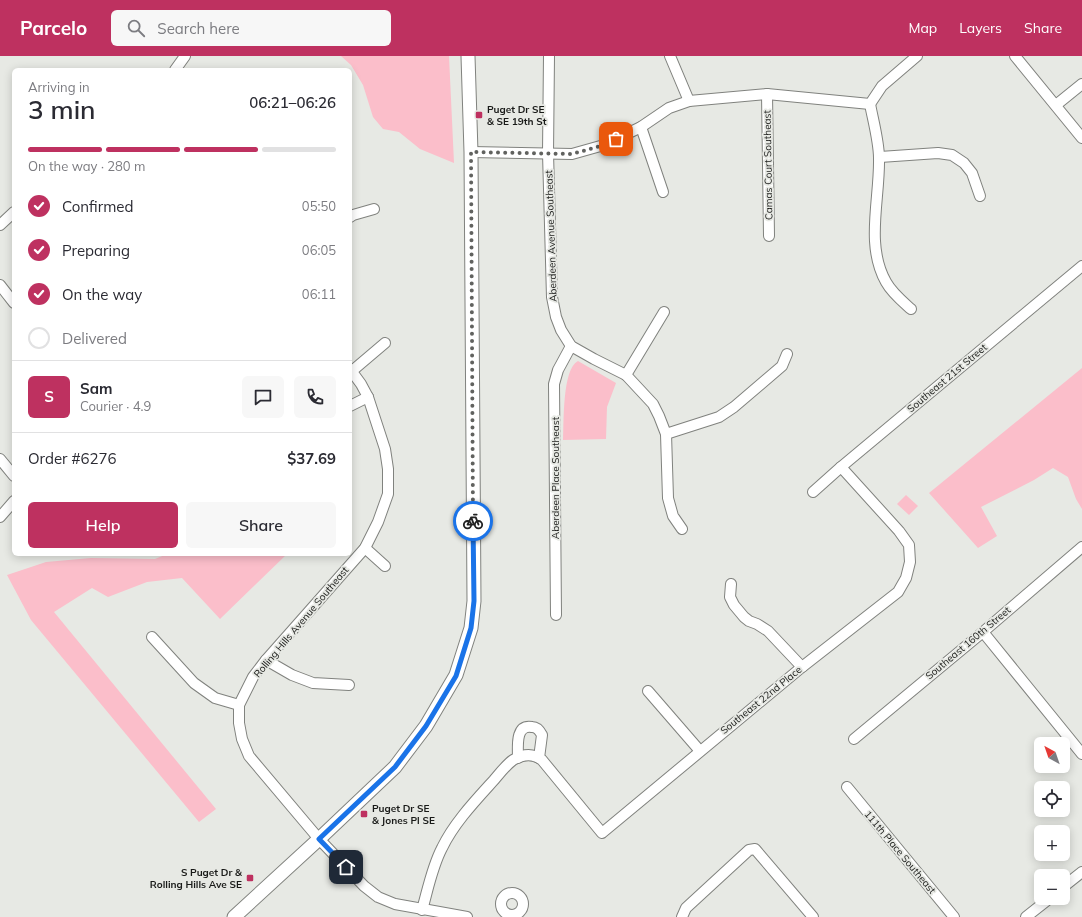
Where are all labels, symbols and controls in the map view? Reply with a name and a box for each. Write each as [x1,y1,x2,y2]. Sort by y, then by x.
search box [111,10,391,46]
text: Parcelo [20,16,87,40]
icon: search [125,17,147,39]
text: Search here [157,19,240,38]
text: Map [908,19,937,37]
text: Layers [959,19,1002,37]
text: Share [1024,19,1062,37]
text: Arriving in [28,79,90,95]
text: 3 min [28,93,96,126]
text: 06:21–06:26 [249,93,336,112]
place label: Puget Dr SE & SE 19th St [487,103,547,128]
street label: Camas Court Southeast [761,109,775,220]
marker: Puget Dr SE & SE 19th St [474,110,484,120]
pin [599,122,633,156]
icon: bag [605,128,627,150]
text: On the way · 280 m [28,158,145,174]
street label: Aberdeen Avenue Southeast [542,169,560,302]
icon: check [28,195,50,217]
text: Confirmed [62,197,133,216]
text: 05:50 [302,198,336,214]
icon: check [28,239,50,261]
text: Preparing [62,241,130,260]
text: 06:05 [302,242,336,258]
icon: check [28,283,50,305]
text: On the way [62,285,142,304]
text: 06:11 [302,286,336,302]
text: Delivered [62,329,127,348]
street label: Southeast 21st Street [904,340,990,415]
button: chat [242,376,284,418]
button: phone [294,376,336,418]
text: Sam [80,379,112,398]
text: S [44,387,54,406]
text: Courier · 4.9 [80,398,151,414]
street label: Aberdeen Place Southeast [549,416,562,539]
text: Order #6276 [28,449,116,468]
text: $37.69 [287,449,336,468]
courier [453,501,493,541]
button: Help [28,502,178,548]
button: Share [186,502,336,548]
icon: bike [462,510,484,532]
street label: Rolling Hills Avenue Southeast [251,563,352,680]
street label: Southeast 160th Street [923,603,1014,682]
street label: Southeast 22nd Place [718,663,804,737]
north arrow [1034,737,1070,773]
map controls [1034,737,1070,905]
button: locate [1034,781,1070,817]
place label: Puget Dr SE & Jones Pl SE [372,802,435,827]
street label: 111th Place Southeast [861,808,939,897]
marker: Puget Dr SE & Jones Pl SE [359,809,369,819]
button: + [1034,825,1070,861]
pin [329,850,363,884]
icon: home [335,856,357,878]
place label: S Puget Dr & Rolling Hills Ave SE [150,866,243,891]
button: − [1034,869,1070,905]
marker: S Puget Dr & Rolling Hills Ave SE [245,873,255,883]

